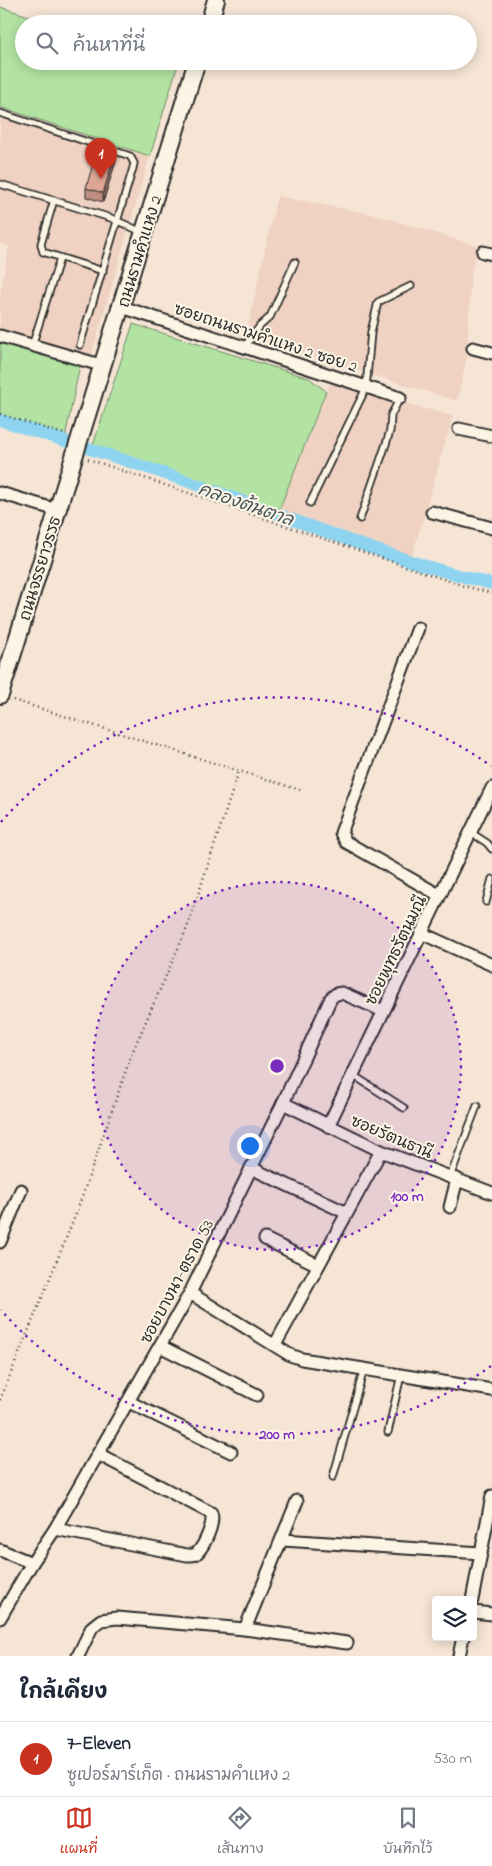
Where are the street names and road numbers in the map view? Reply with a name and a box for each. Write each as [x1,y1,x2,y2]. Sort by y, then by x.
street label: ถนนรามคำแหง 2 [112,193,169,311]
street label: ซอยถนนรามคำแหง 2 ซอย 2 [171,298,360,380]
street label: ถนนจรรยาวรรธ [14,513,68,624]
street label: ซอยพุทธรัตนมณี [360,891,434,1010]
street label: ซอยรัตนธานี [346,1110,436,1166]
street label: ซอยบางนา-ตราด 53 [135,1216,221,1348]

